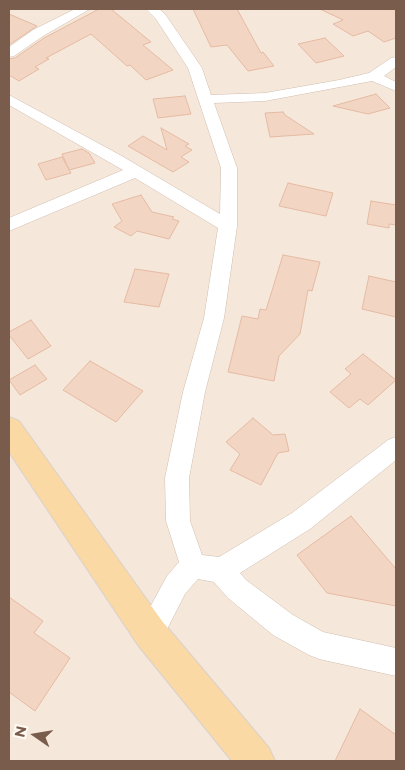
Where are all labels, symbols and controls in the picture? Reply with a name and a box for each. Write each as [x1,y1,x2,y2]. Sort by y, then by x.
north arrow [10,710,60,760]
text: N [10,724,30,739]

